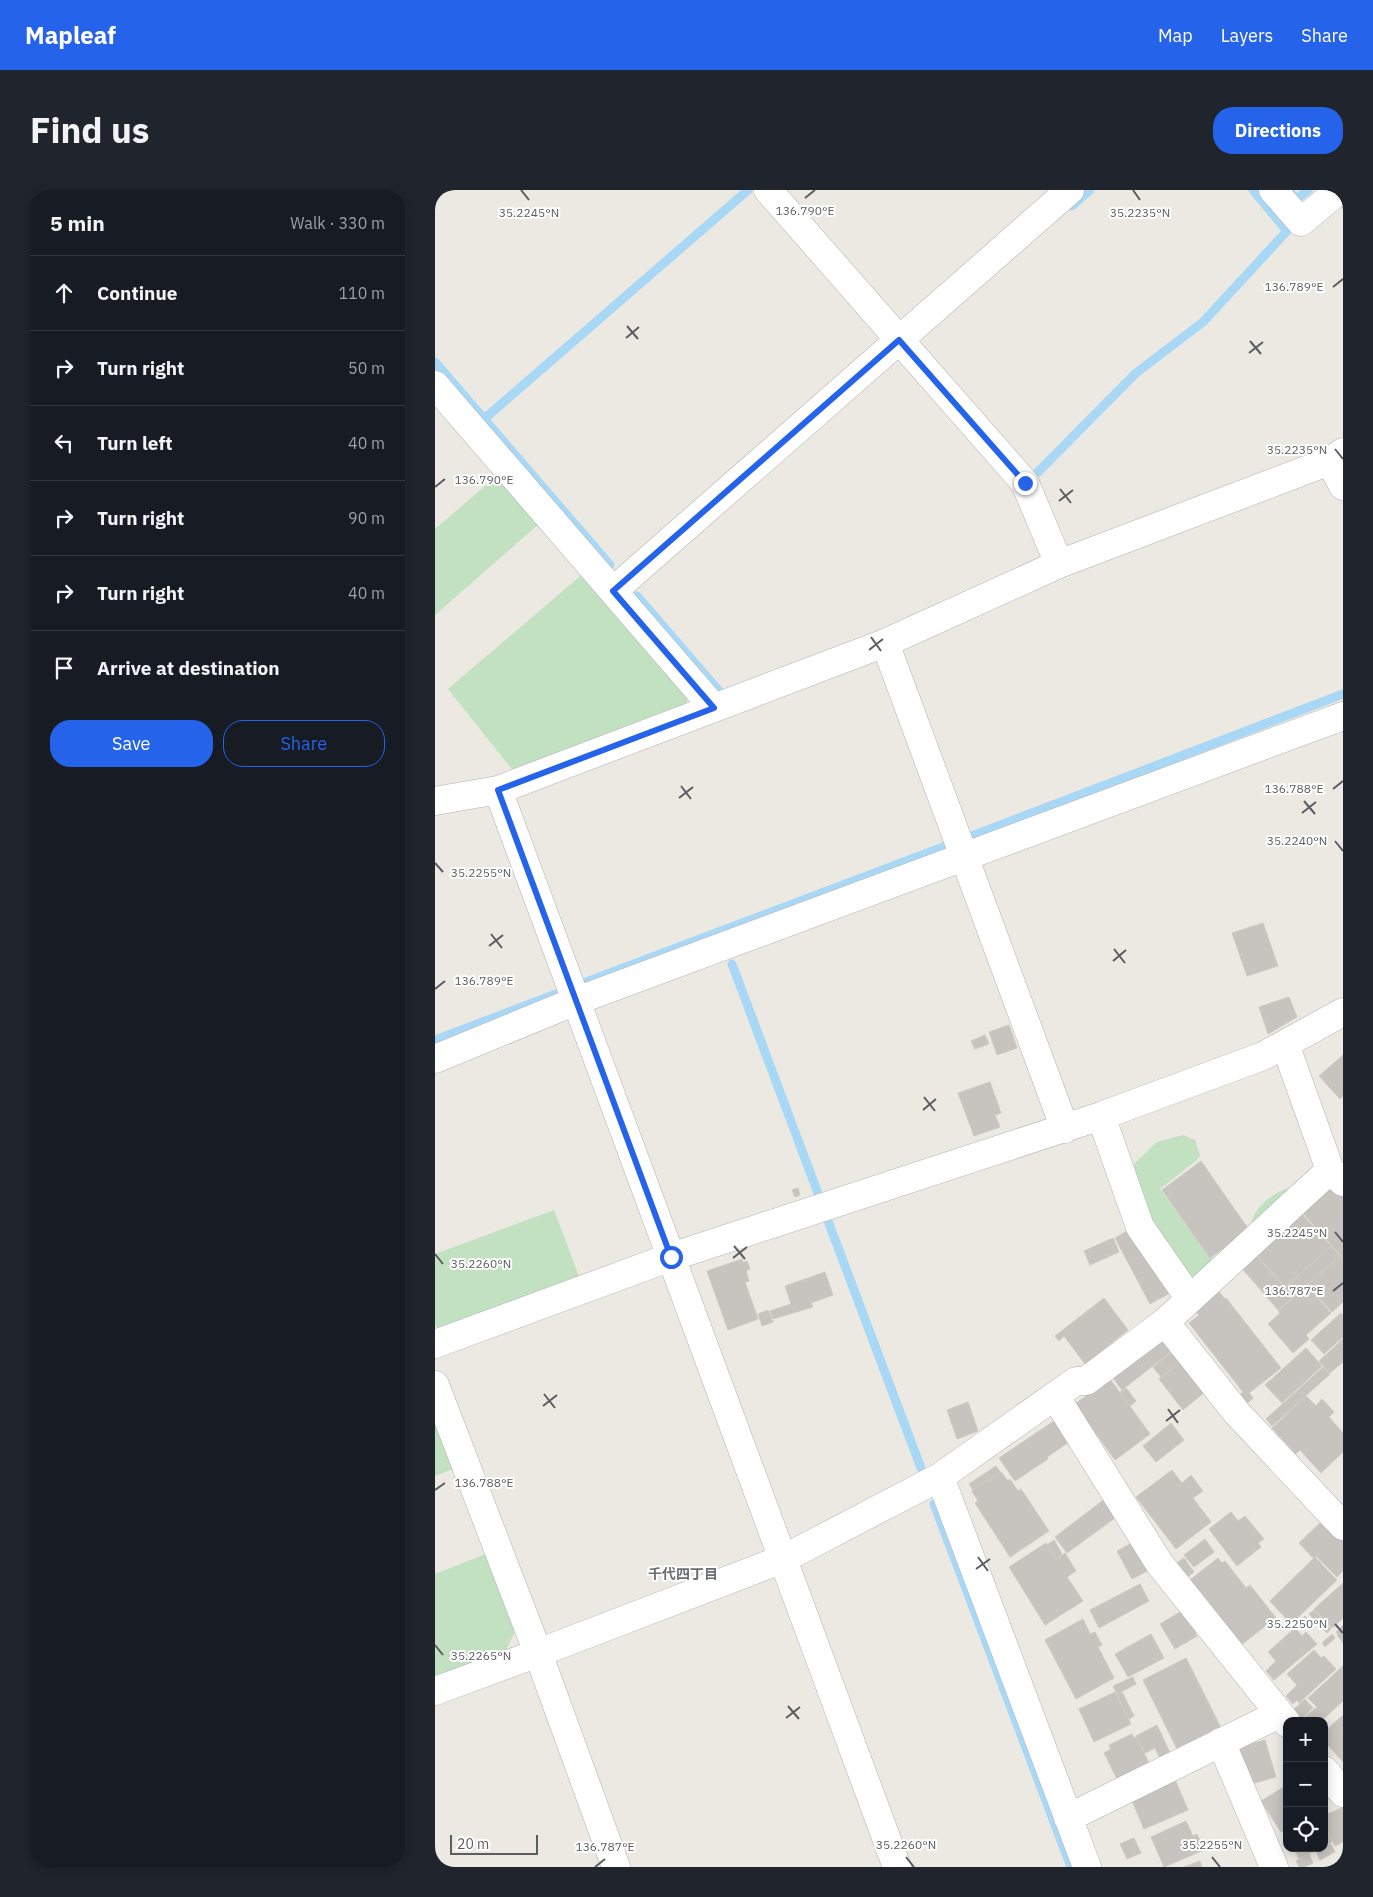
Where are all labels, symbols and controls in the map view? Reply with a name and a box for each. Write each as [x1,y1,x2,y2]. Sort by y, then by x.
text: Mapleaf [25,19,116,51]
text: Map [1158,24,1193,47]
text: Layers [1221,24,1273,47]
text: Share [1301,24,1348,47]
text: Find us [30,107,149,153]
button: Directions [1213,107,1343,154]
text: 136.790°E [775,203,835,218]
text: 35.2245°N [499,205,559,220]
text: 35.2235°N [1110,205,1170,220]
text: 5 min [50,209,105,237]
text: Walk · 330 m [290,213,385,233]
icon: ahead [50,279,78,307]
text: 136.789°E [1264,279,1324,294]
text: Continue [97,281,177,305]
text: 110 m [338,283,385,303]
icon: right [50,354,78,382]
text: Turn right [97,356,184,380]
text: 50 m [348,358,385,378]
icon: left [50,429,78,457]
text: Turn left [97,431,173,455]
text: 40 m [348,433,385,453]
text: 35.2235°N [1267,442,1327,457]
text: 136.790°E [454,472,514,487]
route end [1014,472,1037,495]
icon: right [50,504,78,532]
text: Turn right [97,506,184,530]
text: 90 m [348,508,385,528]
icon: right [50,579,78,607]
text: Turn right [97,581,184,605]
text: 40 m [348,583,385,603]
icon: arrive [50,654,78,682]
text: Arrive at destination [97,656,280,680]
button: Save [50,720,213,767]
button: Share [223,720,385,767]
text: 136.788°E [1264,781,1324,796]
text: 35.2240°N [1267,833,1327,848]
text: 35.2255°N [451,865,511,880]
text: 136.789°E [454,973,514,988]
text: 35.2245°N [1267,1225,1327,1240]
route start [660,1246,683,1269]
text: 35.2260°N [451,1256,511,1271]
text: 136.787°E [1264,1283,1324,1298]
text: 136.788°E [454,1475,514,1490]
district label: 千代四丁目 [648,1565,718,1583]
text: 35.2250°N [1267,1616,1327,1631]
text: 35.2265°N [451,1648,511,1663]
map controls [1283,1717,1328,1852]
button: + [1283,1717,1328,1762]
button: − [1283,1762,1328,1807]
button: locate [1283,1807,1328,1852]
scale bar [450,1832,537,1855]
text: 20 m [457,1835,489,1853]
text: 35.2260°N [876,1837,936,1852]
text: 35.2255°N [1182,1837,1242,1852]
text: 136.787°E [575,1839,635,1854]

